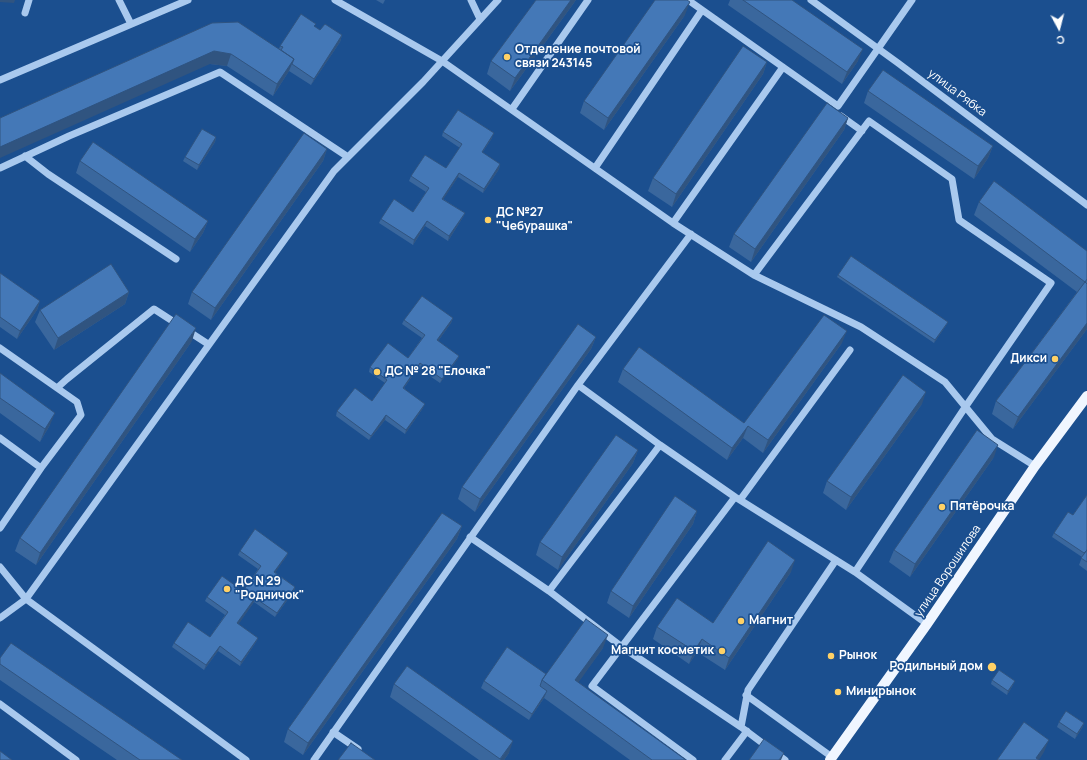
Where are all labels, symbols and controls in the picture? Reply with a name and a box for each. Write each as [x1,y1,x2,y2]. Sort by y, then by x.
north arrow [1039,8,1079,48]
text: С [1056,32,1065,48]
place label: Отделение почтовой связи 243145 [515,43,641,71]
marker: Отделение почтовой связи 243145 [502,52,512,62]
street label: улица Рябка [925,66,989,120]
place label: ДС №27 "Чебурашка" [496,206,573,234]
marker: ДС №27 "Чебурашка" [483,215,493,225]
place label: Дикси [1010,352,1047,366]
marker: Дикси [1050,354,1060,364]
place label: ДС № 28 "Елочка" [385,365,491,379]
marker: ДС № 28 "Елочка" [372,367,382,377]
place label: Пятёрочка [950,500,1014,514]
marker: Пятёрочка [937,502,947,512]
street label: улица Ворошилова [912,522,984,620]
place label: ДС N 29 "Родничок" [235,575,304,603]
marker: ДС N 29 "Родничок" [222,584,232,594]
place label: Магнит [749,614,793,628]
marker: Магнит [736,616,746,626]
place label: Магнит косметик [611,644,714,658]
marker: Магнит косметик [717,646,727,656]
place label: Рынок [839,649,877,663]
marker: Рынок [826,651,836,661]
place label: Родильный дом [889,660,983,674]
marker: Родильный дом [986,661,998,673]
place label: Минирынок [846,685,916,699]
marker: Минирынок [833,687,843,697]

